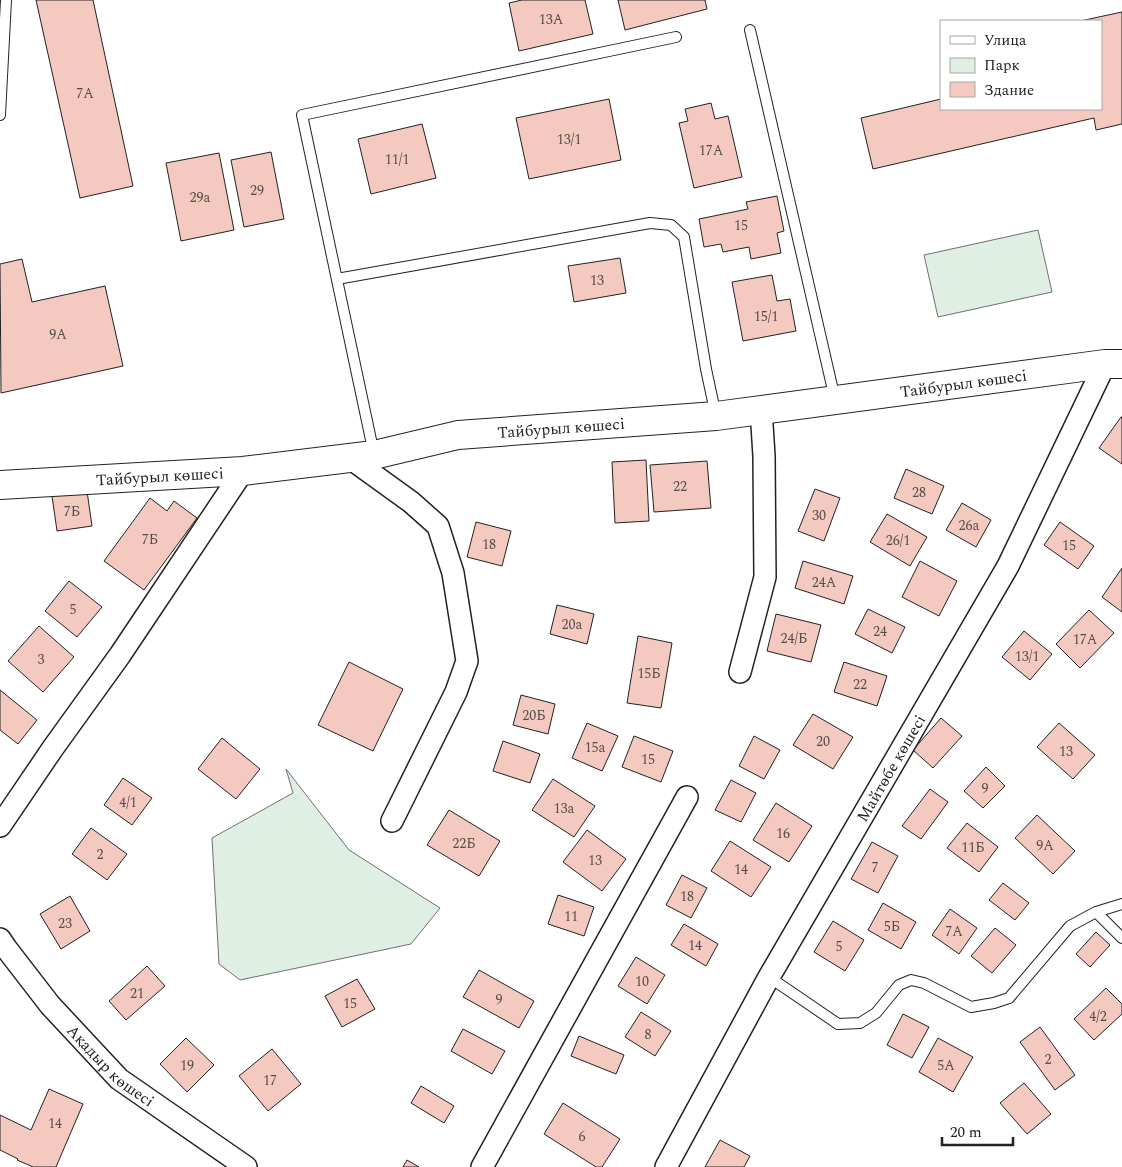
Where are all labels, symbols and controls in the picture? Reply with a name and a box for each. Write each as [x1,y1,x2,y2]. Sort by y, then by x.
house number: 13А [539,9,564,30]
legend [940,20,1102,110]
text: Улица [984,29,1027,52]
text: Парк [984,54,1020,77]
text: Здание [984,79,1034,102]
house number: 7А [76,83,94,104]
house number: 13/1 [557,129,581,150]
house number: 17А [699,140,724,161]
house number: 11/1 [385,149,409,170]
house number: 29 [250,180,264,201]
house number: 29а [190,187,211,208]
house number: 15 [734,215,748,236]
house number: 13 [590,270,604,291]
house number: 15/1 [754,306,778,327]
house number: 9А [49,324,67,345]
street label: Тайбурыл көшесі [899,364,1029,404]
street label: Тайбурыл көшесі [496,412,626,445]
street label: Тайбурыл көшесі [95,461,224,492]
house number: 22 [673,476,687,497]
house number: 28 [912,482,926,503]
house number: 7Б [64,501,80,522]
house number: 30 [812,505,826,526]
house number: 26а [959,515,980,536]
house number: 7Б [142,529,158,550]
house number: 26/1 [886,530,910,551]
house number: 18 [482,534,496,555]
house number: 15 [1062,535,1076,556]
house number: 24А [812,572,837,593]
house number: 5 [70,599,77,620]
house number: 20а [562,614,583,635]
house number: 24 [873,621,887,642]
house number: 24/Б [781,628,807,649]
house number: 17А [1073,629,1098,650]
house number: 13/1 [1015,646,1039,667]
house number: 3 [38,649,45,670]
house number: 15Б [637,663,661,684]
house number: 22 [853,674,867,695]
house number: 20Б [522,705,546,726]
street label: Майтөбе көшесі [851,710,932,827]
house number: 20 [816,731,830,752]
house number: 15а [585,737,606,758]
house number: 13 [1059,741,1073,762]
house number: 15 [641,749,655,770]
house number: 9 [982,778,989,799]
house number: 4/1 [119,792,137,813]
house number: 13а [554,798,575,819]
house number: 16 [776,823,790,844]
house number: 22Б [452,833,476,854]
house number: 9А [1036,835,1054,856]
house number: 11Б [961,837,985,858]
house number: 2 [97,844,104,865]
house number: 13 [588,850,602,871]
house number: 7 [872,857,879,878]
house number: 14 [734,859,748,880]
house number: 18 [680,886,694,907]
house number: 11 [564,906,578,927]
house number: 23 [58,913,72,934]
house number: 5Б [884,916,900,937]
house number: 7А [945,921,963,942]
house number: 14 [688,935,702,956]
house number: 5 [836,936,843,957]
house number: 10 [635,971,649,992]
house number: 21 [130,983,144,1004]
house number: 9 [496,989,503,1010]
house number: 15 [343,993,357,1014]
house number: 4/2 [1089,1006,1107,1027]
street label: Ақадыр көшесі [61,1019,159,1113]
house number: 8 [645,1024,652,1045]
house number: 2 [1045,1049,1052,1070]
house number: 19 [180,1055,194,1076]
house number: 5А [937,1055,955,1076]
house number: 17 [263,1070,277,1091]
house number: 14 [48,1113,62,1134]
scale bar [942,1114,1013,1146]
text: 20 m [950,1121,982,1144]
house number: 6 [579,1126,586,1147]

